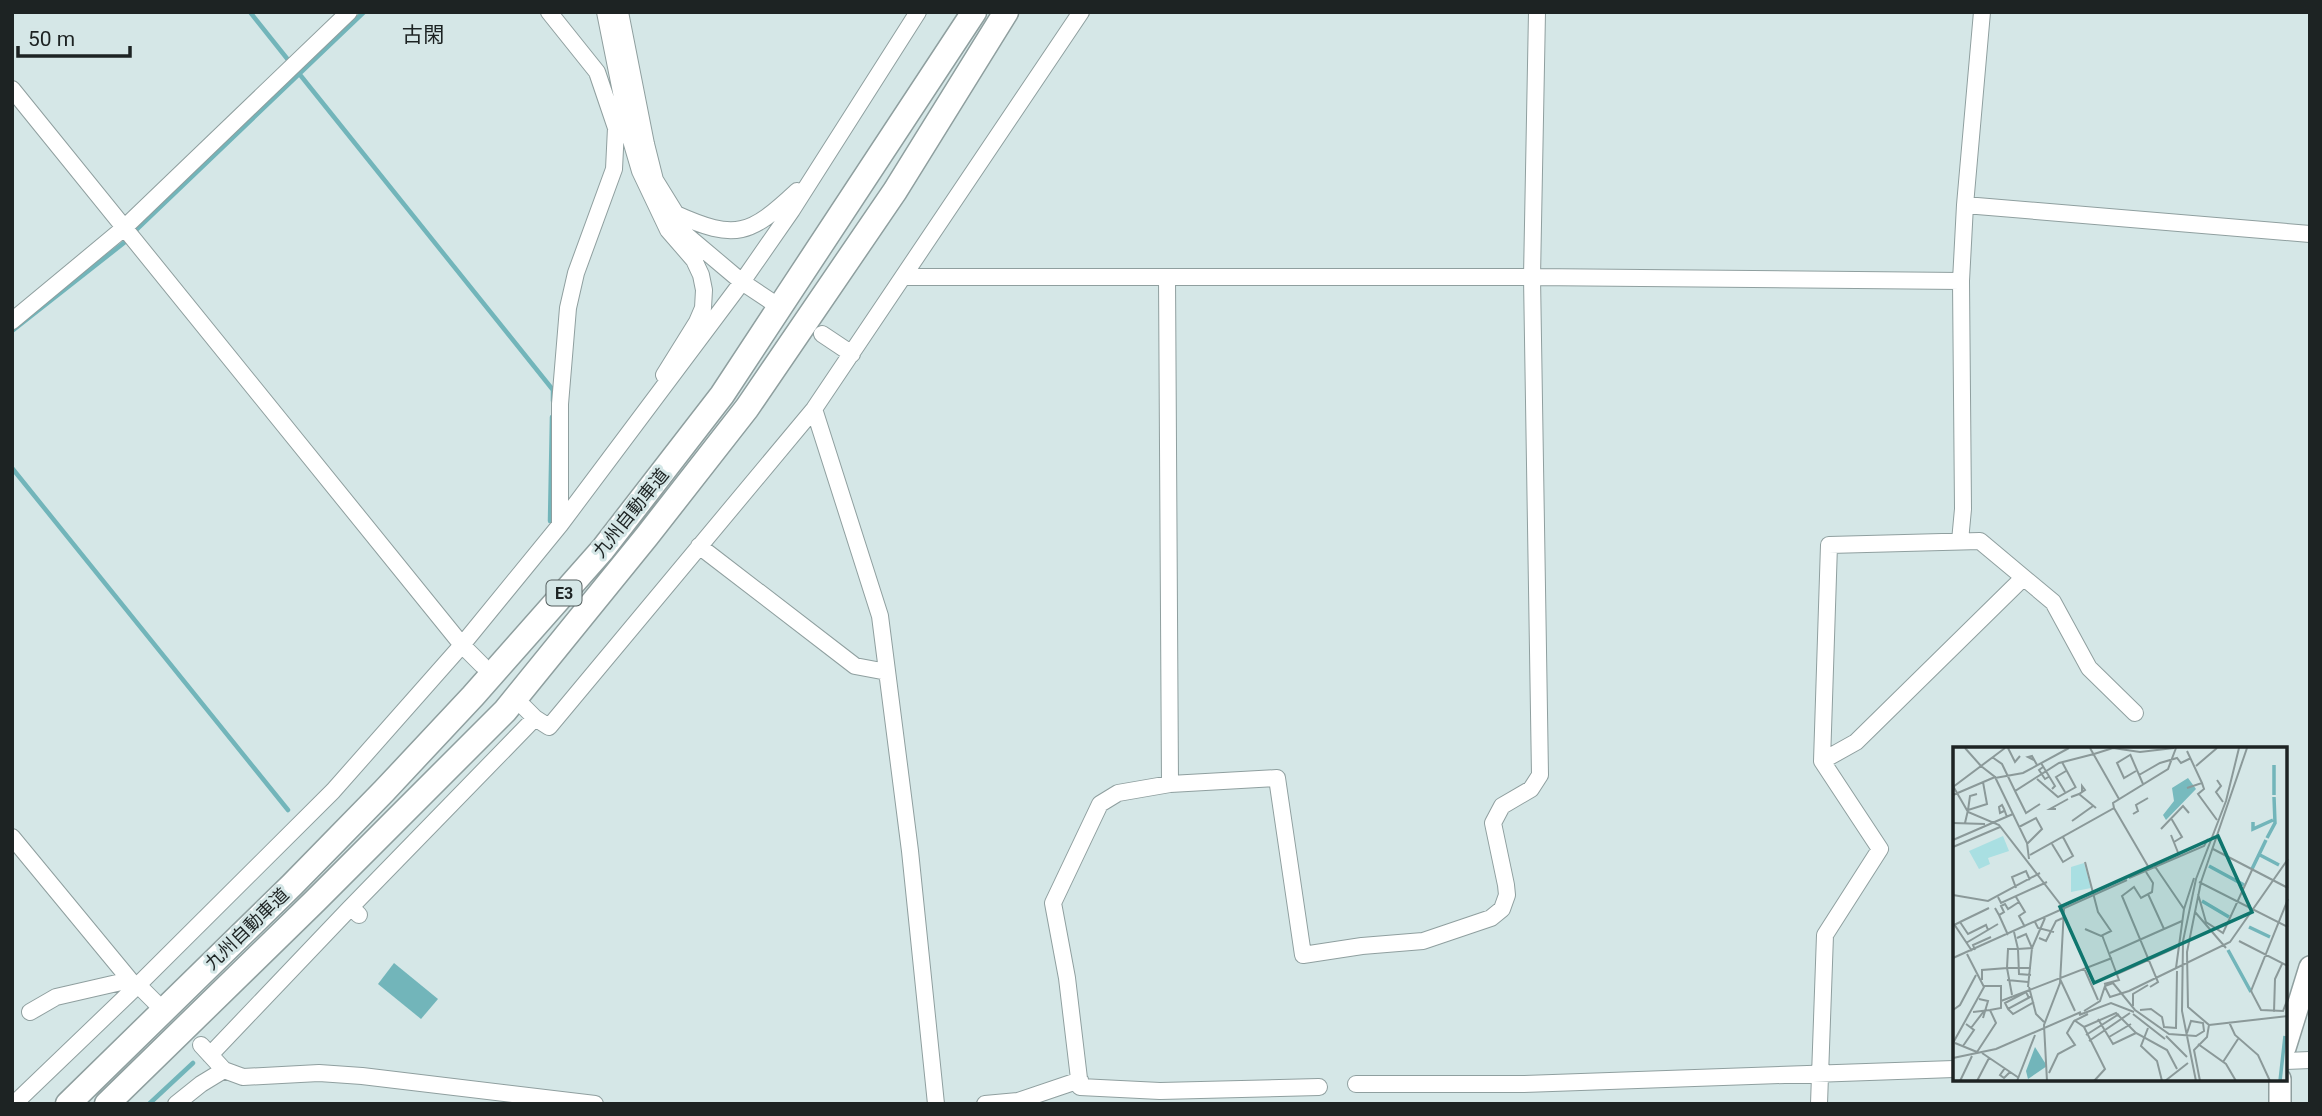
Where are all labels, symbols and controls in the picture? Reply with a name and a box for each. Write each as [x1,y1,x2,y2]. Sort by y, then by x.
scale bar [18,14,130,58]
district label: 古閑 [402,23,444,47]
text: 50 m [28,27,75,51]
street label: 九州自動車道 [588,464,673,561]
road number: E3 [546,580,582,606]
inset map [1953,747,2287,1081]
street label: 九州自動車道 [201,884,293,974]

